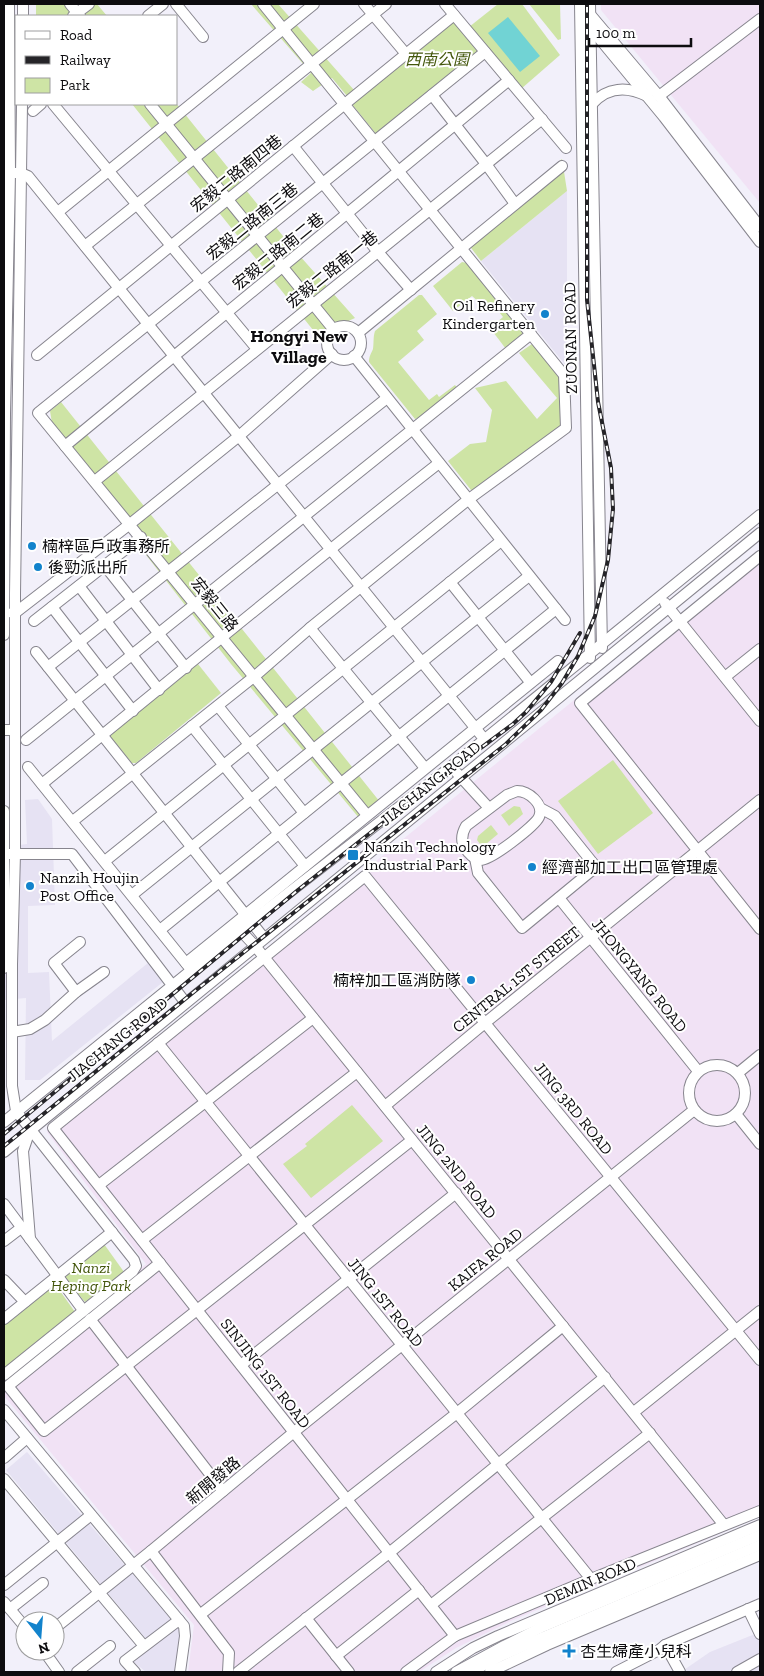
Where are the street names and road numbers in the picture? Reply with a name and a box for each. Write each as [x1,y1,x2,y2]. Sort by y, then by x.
street label: 宏毅二路南四巷 [187,131,286,216]
street label: 宏毅二路南三巷 [203,179,302,264]
street label: 宏毅二路南二巷 [229,209,328,294]
street label: 宏毅二路南一巷 [283,227,382,312]
street label: ZUONAN ROAD [560,282,581,394]
street label: 宏毅三路 [187,573,242,635]
street label: JIACHANG ROAD [376,737,485,830]
street label: JHONGYANG ROAD [588,915,691,1036]
street label: CENTRAL 1ST STREET [449,922,584,1037]
street label: JIACHANG ROAD [63,993,172,1086]
street label: JING 3RD ROAD [530,1058,617,1159]
street label: JING 2ND ROAD [413,1120,501,1222]
street label: KAIFA ROAD [444,1224,526,1295]
street label: JING 1ST ROAD [344,1254,427,1351]
street label: SINJING 1ST ROAD [217,1314,315,1432]
street label: 新開發路 [183,1453,244,1508]
street label: DEMIN ROAD [541,1554,639,1609]

